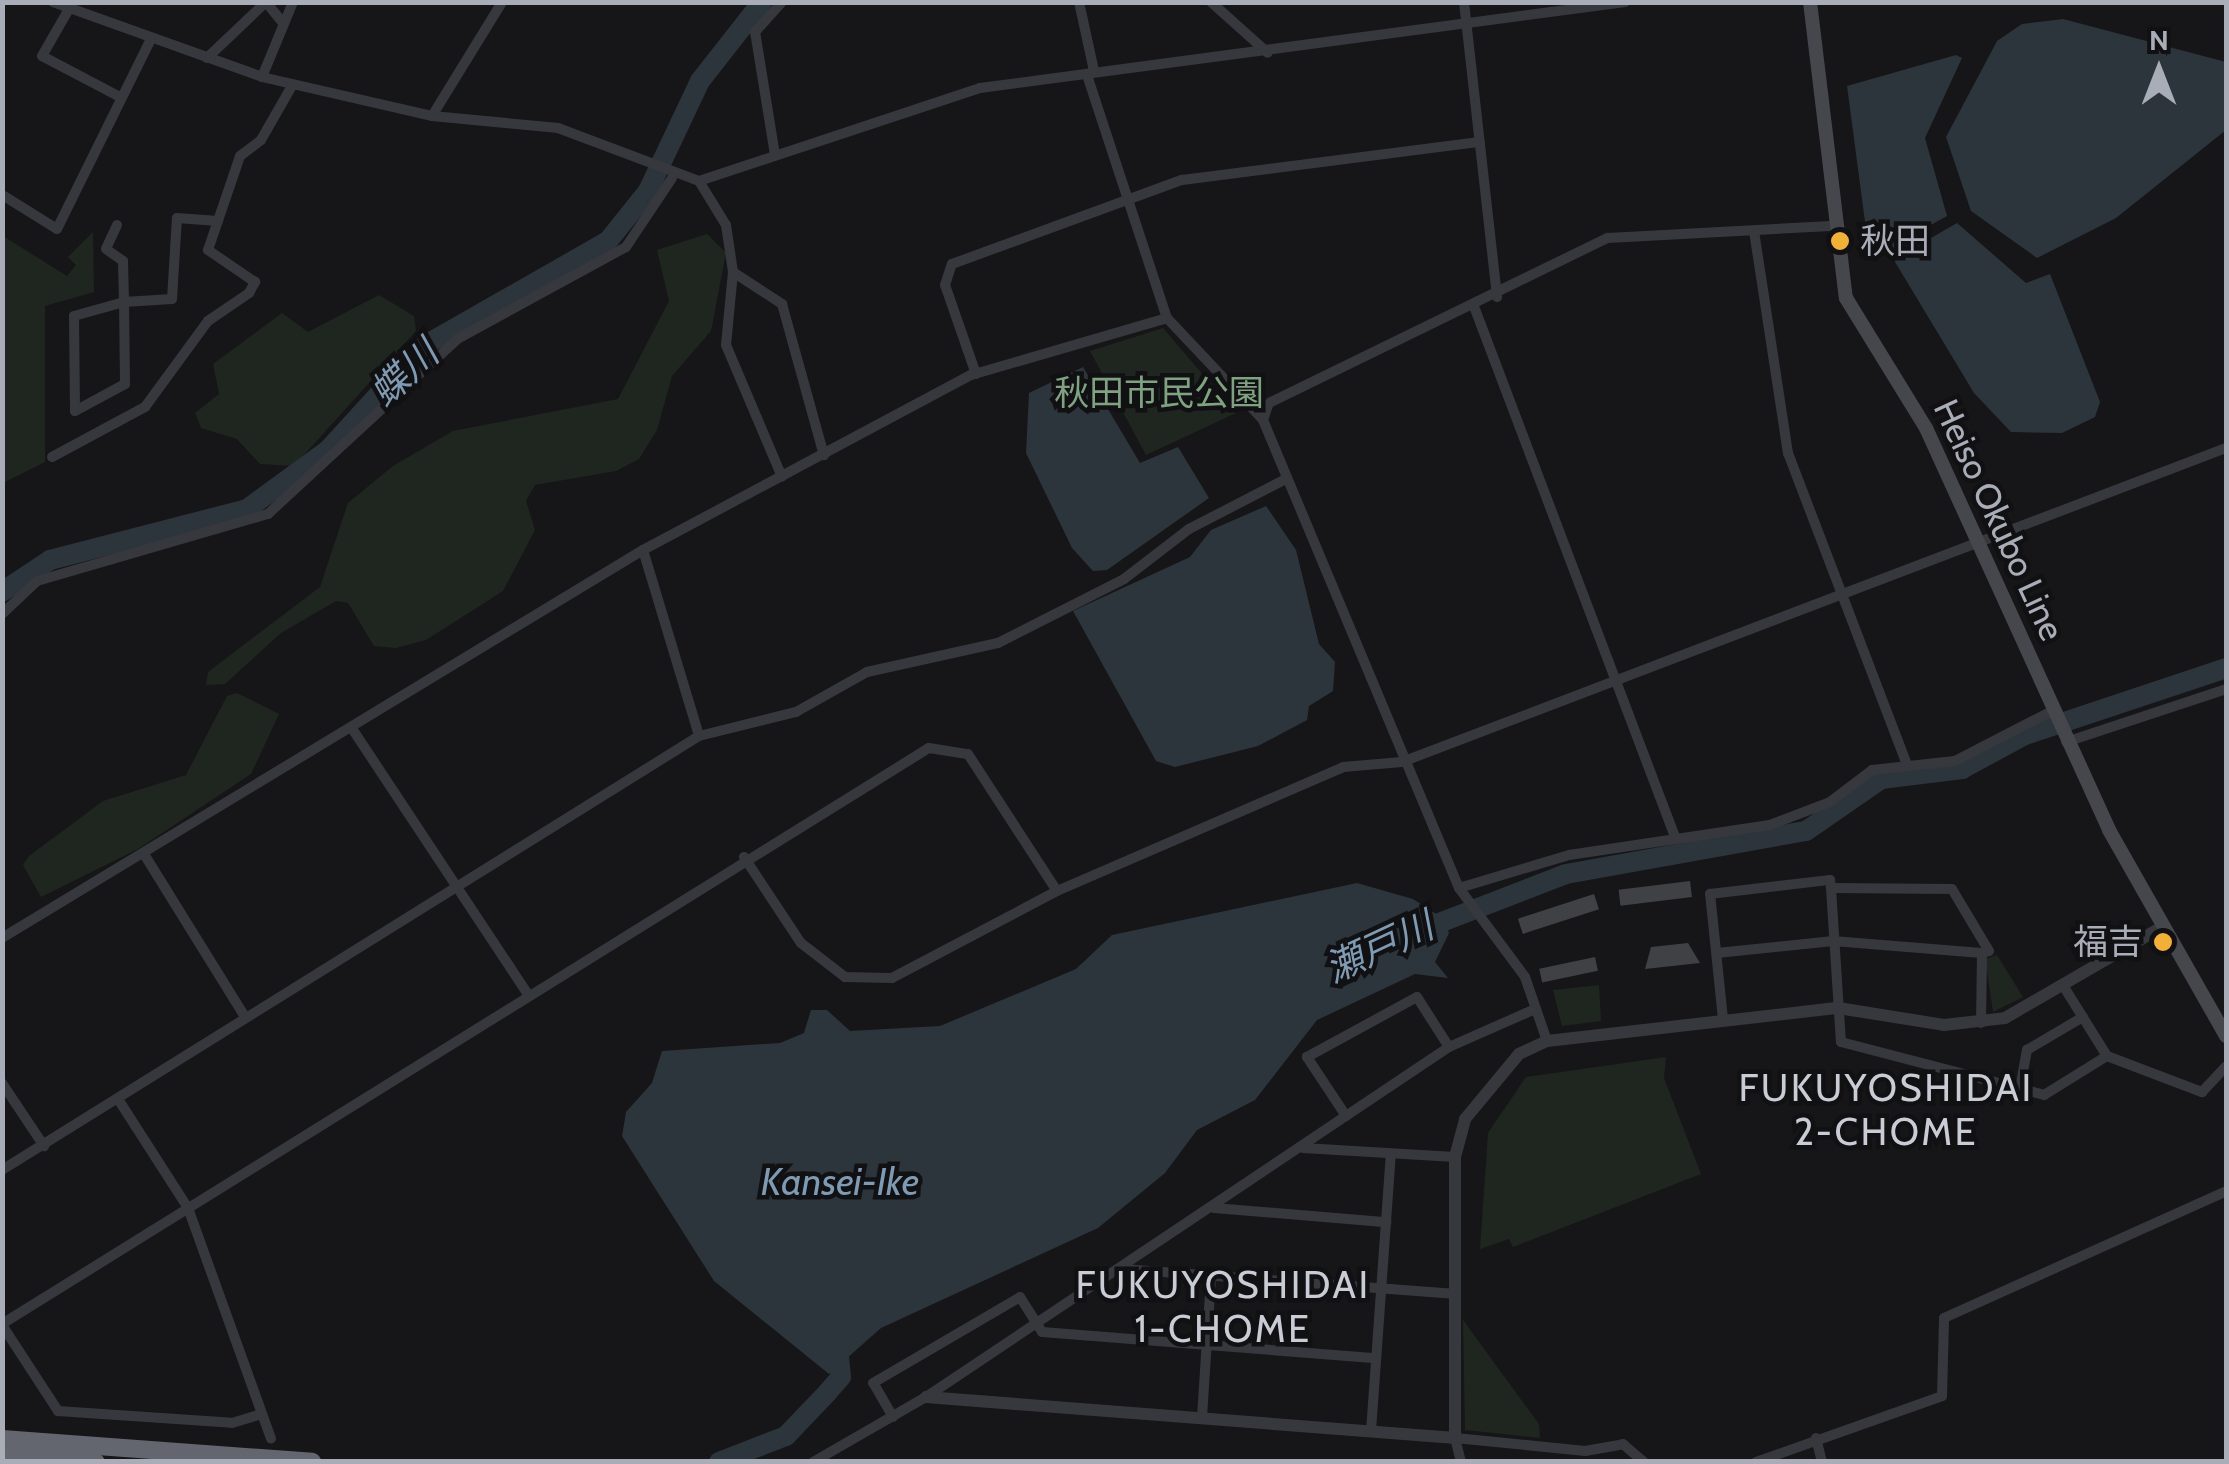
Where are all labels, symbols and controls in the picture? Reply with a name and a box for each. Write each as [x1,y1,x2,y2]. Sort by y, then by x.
north arrow [2109,20,2209,120]
text: N [2149,23,2169,57]
place label: 秋田 [1860,220,1930,262]
marker: 秋田 [1829,230,1851,252]
water label: 蝶川 [361,330,447,416]
park label: 秋田市民公園 [1054,372,1264,414]
street label: Heiso Okubo Line [1925,393,2073,647]
water label: 瀬戸川 [1318,902,1440,992]
place label: 福吉 [2073,921,2143,963]
marker: 福吉 [2152,931,2174,953]
district label: FUKUYOSHIDAI 2-CHOME [1738,1065,2034,1154]
water label: Kansei-Ike [761,1159,919,1205]
district label: FUKUYOSHIDAI 1-CHOME [1075,1262,1371,1352]

